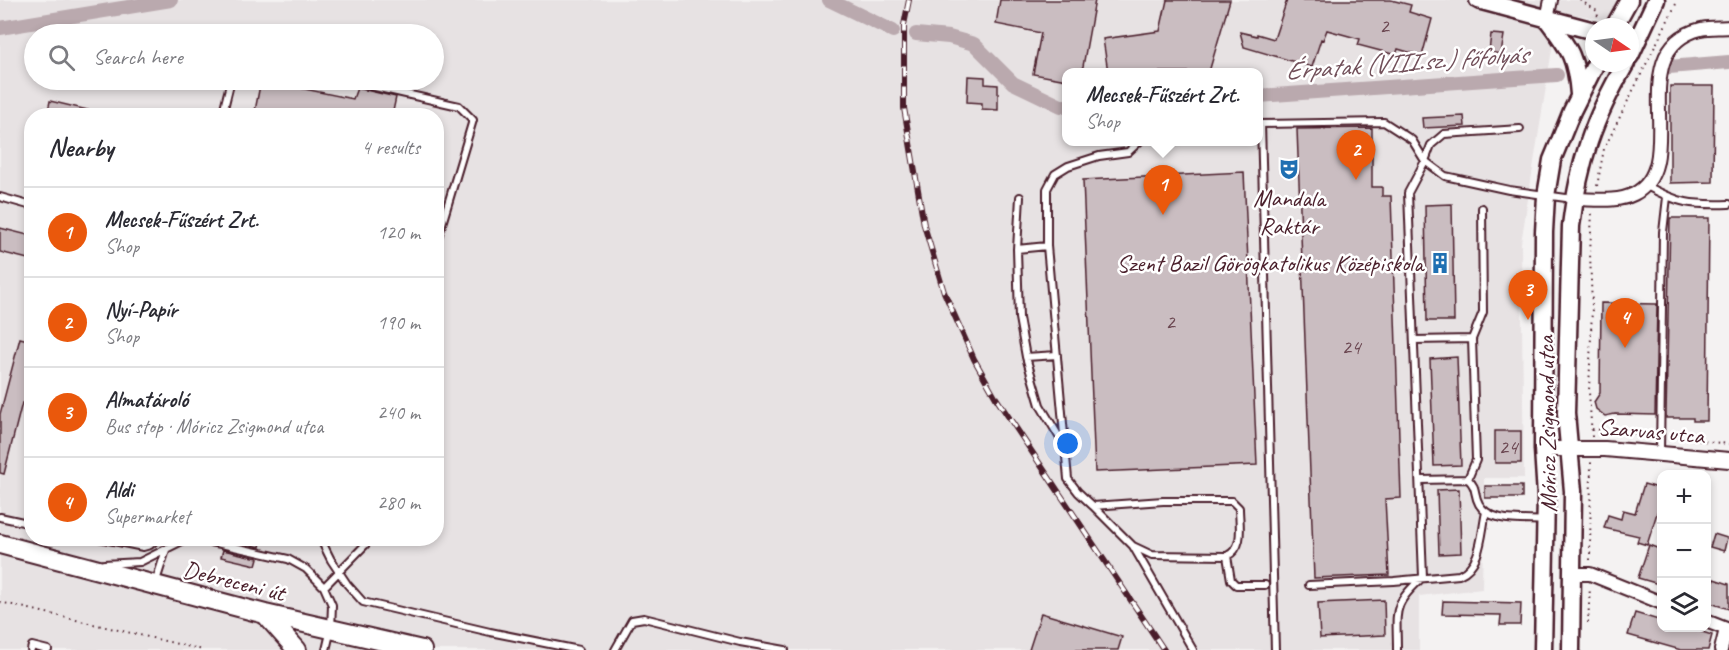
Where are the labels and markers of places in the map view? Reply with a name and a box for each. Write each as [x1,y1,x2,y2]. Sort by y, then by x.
pin: 2 [1336,130,1376,180]
theatre icon: Mandala Raktár [1277,157,1301,181]
pin: 1 [1144,166,1182,215]
place label: Mandala Raktár [1253,183,1327,241]
place label: Szent Bazil Görögkatolikus Középiskola [1117,248,1425,278]
building icon: Szent Bazil Görögkatolikus Középiskola [1428,251,1452,275]
pin: 3 [1508,270,1547,320]
pin: 4 [1606,298,1644,348]

